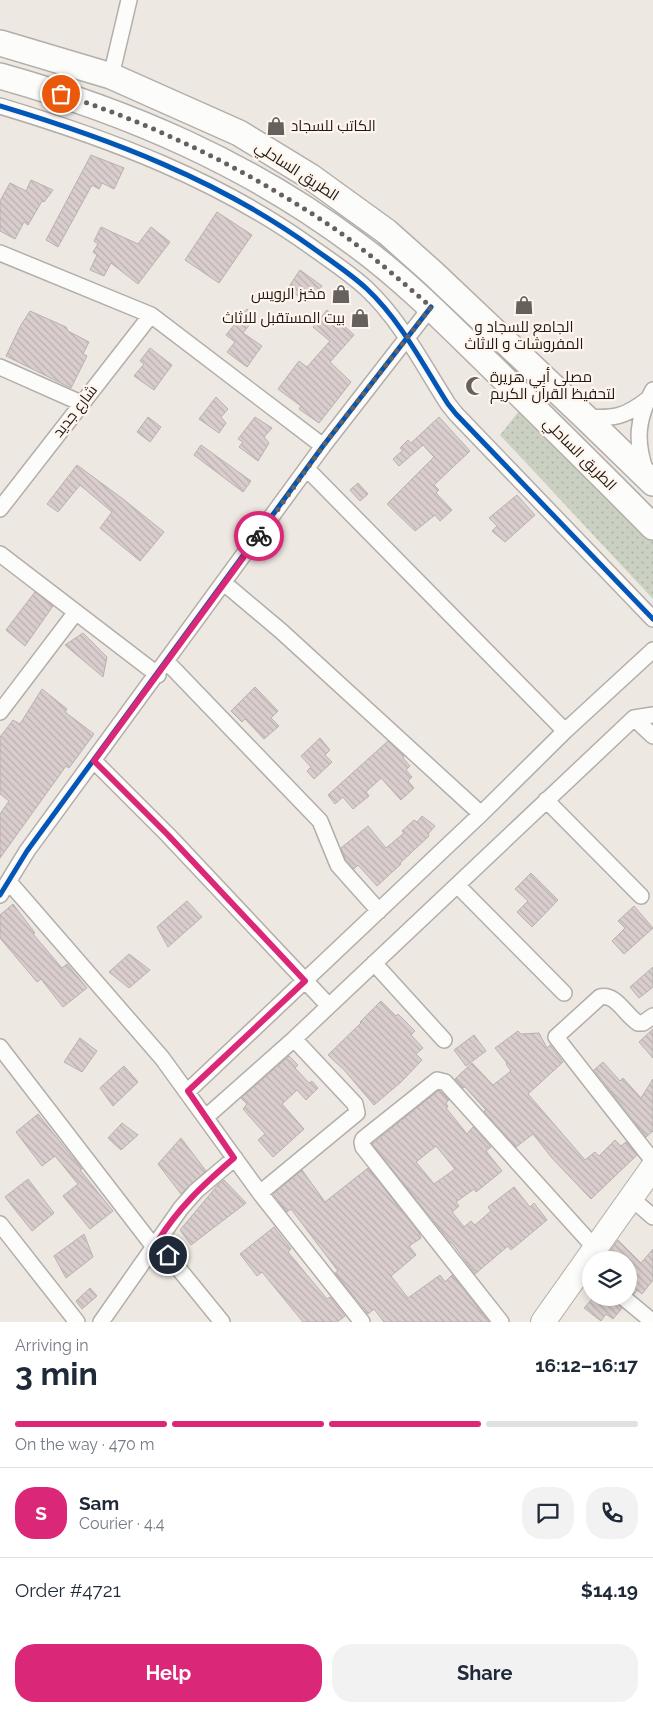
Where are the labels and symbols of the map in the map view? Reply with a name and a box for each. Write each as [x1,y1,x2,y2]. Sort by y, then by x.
pin [40,73,82,115]
shop icon: الكاتب للسجاد [265,115,287,137]
place label: الكاتب للسجاد [291,117,376,135]
street label: الطريق الساحلي [250,137,342,207]
shop icon: مخبز الرويس [330,283,352,305]
place label: مخبز الرويس [251,285,326,304]
shop icon: الجامع للسجاد و المفروشات و الاثاث [513,294,535,316]
shop icon: بيت المستقبل للاثاث [349,307,371,329]
place label: بيت المستقبل للاثاث [222,309,345,328]
place label: الجامع للسجاد و المفروشات و الاثاث [464,318,584,353]
place label: مصلى أبي هريرة لتحفيظ القرآن الكريم [490,367,615,404]
mosque icon: مصلى أبي هريرة لتحفيظ القرآن الكريم [464,375,486,397]
street label: شارع جديد [49,381,103,442]
street label: الطريق الساحلي [538,414,620,496]
courier [234,511,284,561]
pin [147,1234,189,1276]

